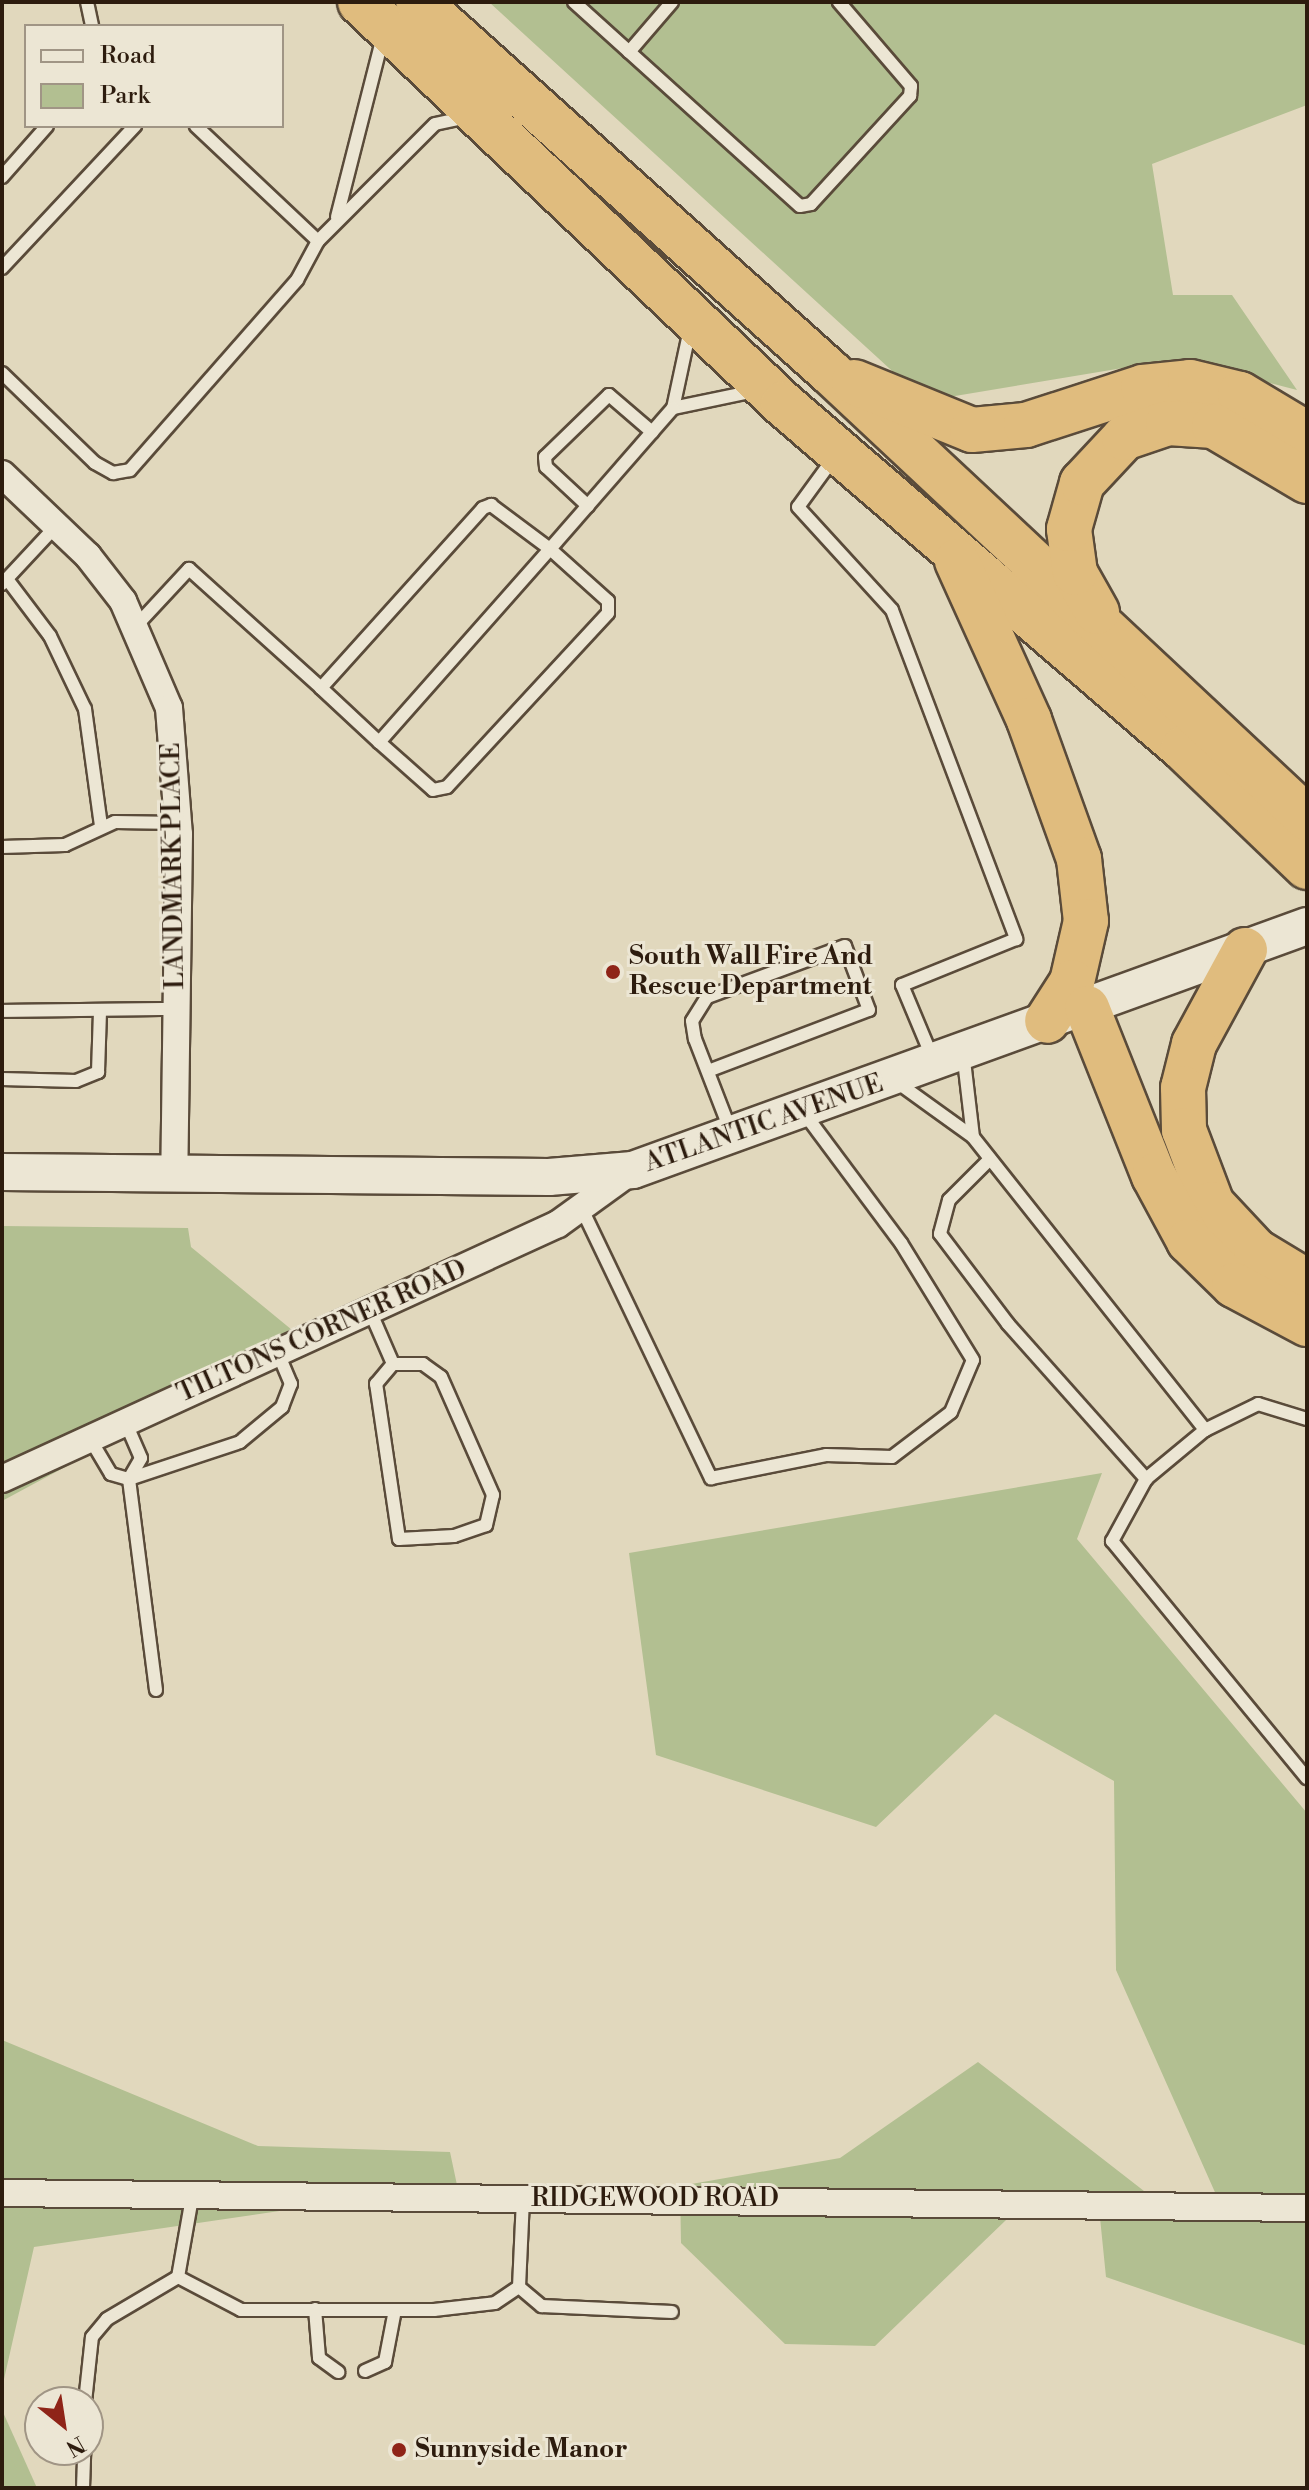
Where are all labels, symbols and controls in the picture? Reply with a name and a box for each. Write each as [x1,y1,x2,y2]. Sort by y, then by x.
legend [24,24,284,128]
text: Road [100,41,156,71]
text: Park [100,81,150,111]
street label: LANDMARK PLACE [156,742,192,990]
place label: South Wall Fire And Rescue Department [629,941,873,1002]
marker: South Wall Fire And Rescue Department [604,963,622,981]
street label: ATLANTIC AVENUE [641,1069,887,1179]
street label: TILTONS CORNER ROAD [173,1254,471,1410]
street label: RIDGEWOOD ROAD [531,2183,779,2215]
north arrow [24,2386,104,2466]
text: N [61,2429,90,2462]
place label: Sunnyside Manor [415,2434,628,2466]
marker: Sunnyside Manor [390,2441,408,2459]

